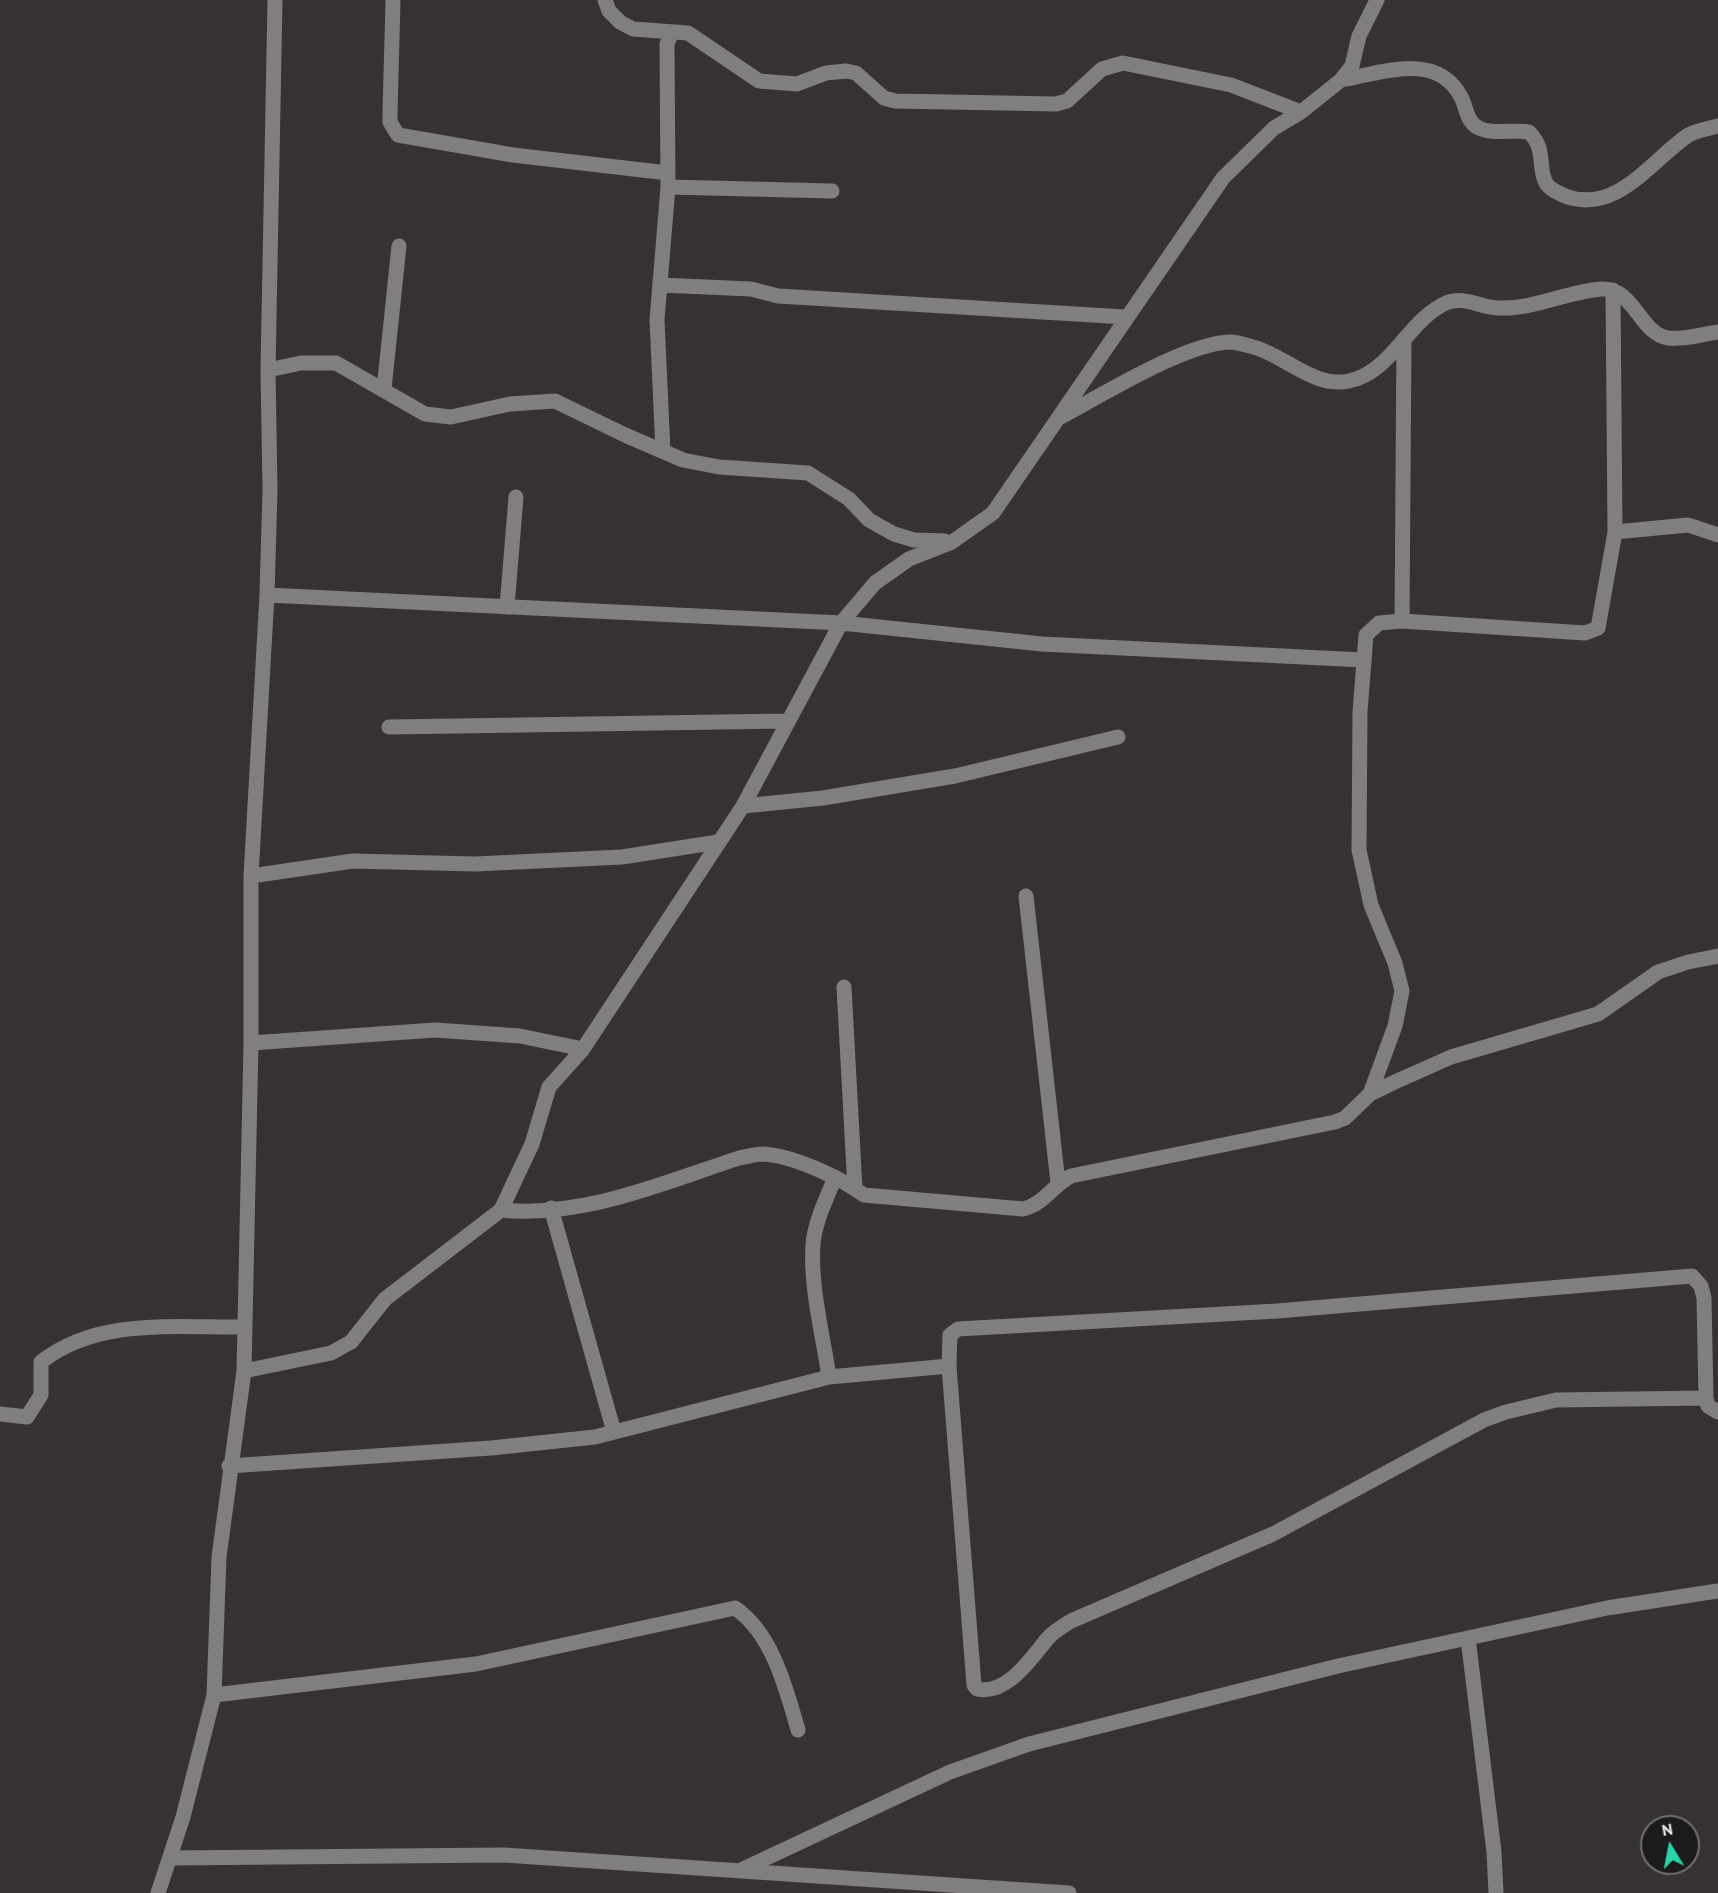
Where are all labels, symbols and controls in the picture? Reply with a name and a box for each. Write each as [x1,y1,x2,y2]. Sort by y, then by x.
north arrow [1640,1815,1700,1875]
text: N [1660,1818,1674,1840]

